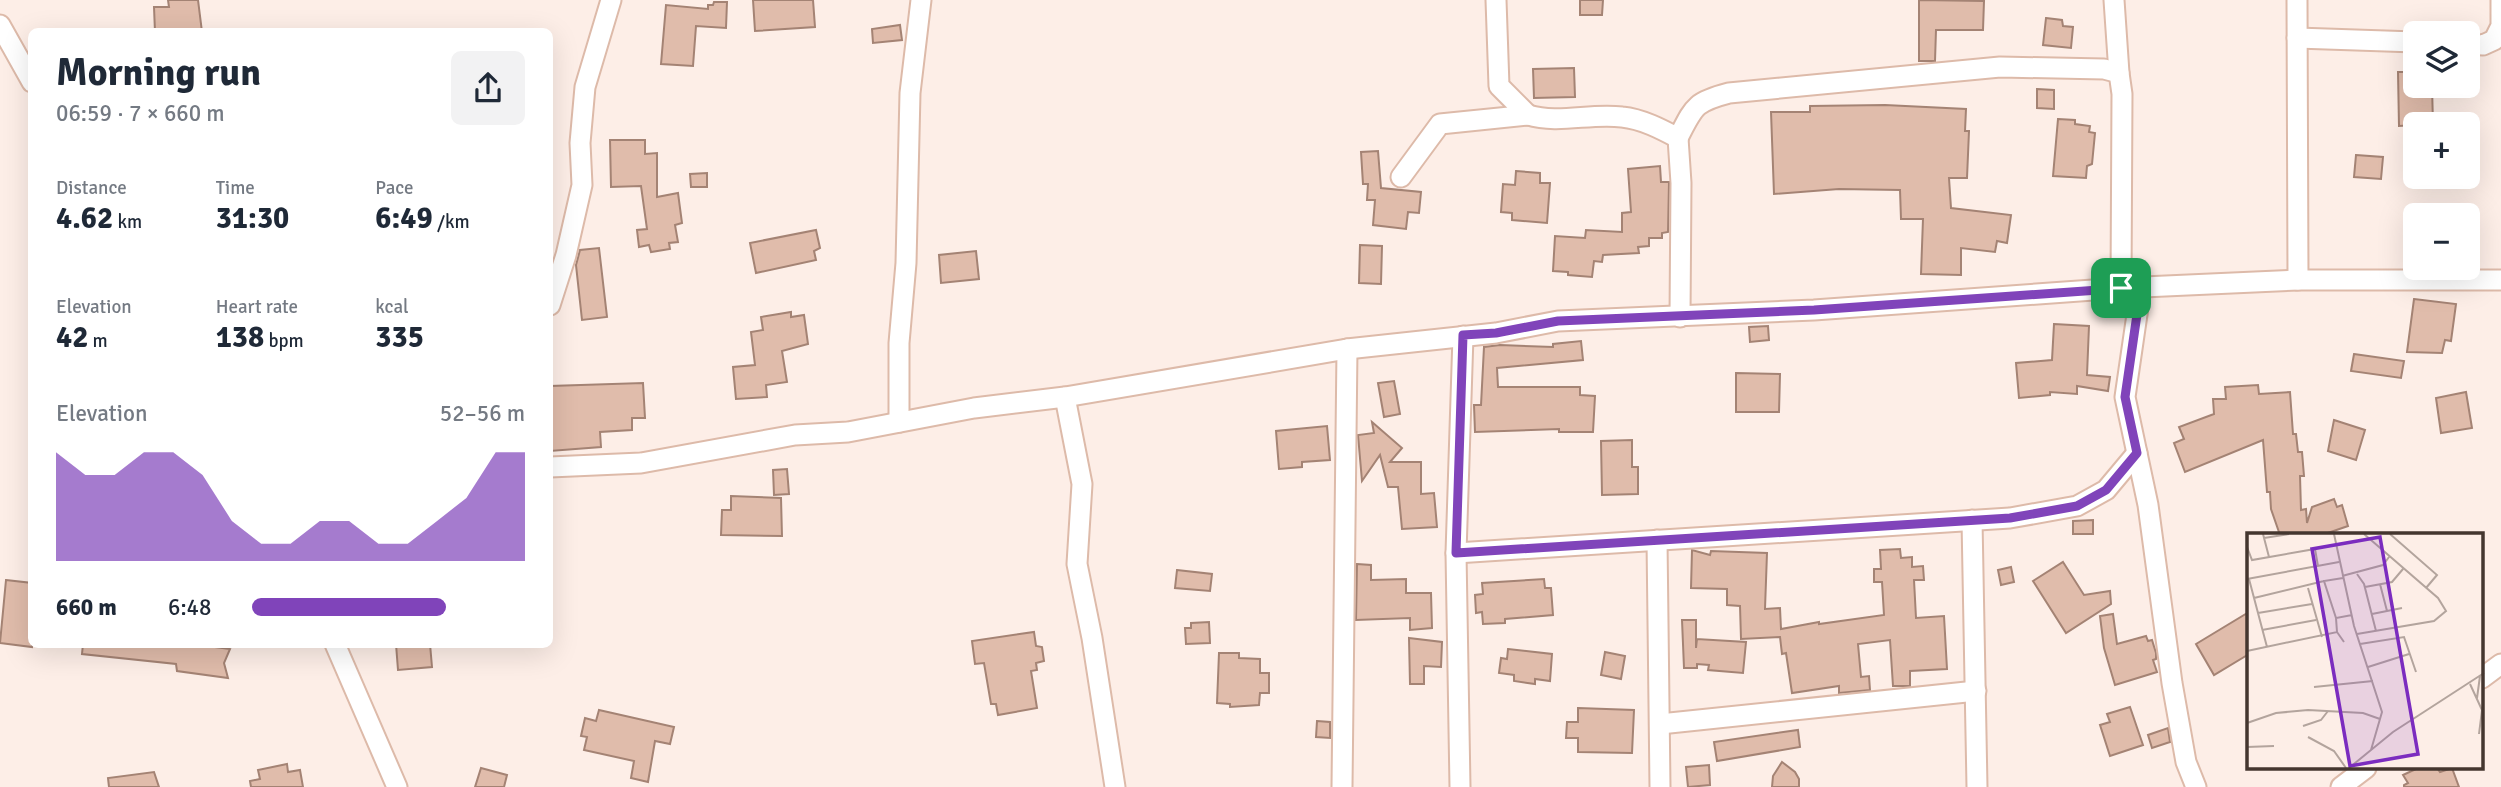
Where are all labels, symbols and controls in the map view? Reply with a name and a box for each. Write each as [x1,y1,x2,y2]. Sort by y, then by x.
map controls [2403,21,2480,280]
button: layers [2403,21,2480,98]
text: Morning run [56,49,261,96]
button: share [451,51,525,125]
text: 06:59 · 7 × 660 m [56,99,225,128]
button: + [2403,112,2480,189]
text: Distance [56,176,127,200]
text: Time [216,176,255,200]
text: Pace [375,176,414,200]
text: 4.62 [56,200,113,237]
text: 31:30 [216,200,289,237]
text: 6:49 [375,200,433,237]
button: − [2403,203,2480,280]
text: km [113,210,142,234]
text: /km [433,210,470,234]
pin [2091,258,2151,318]
icon: arrive [2102,269,2140,307]
text: Elevation [56,295,132,319]
text: Heart rate [216,295,298,319]
text: kcal [375,295,409,319]
text: 42 [56,319,88,356]
text: 138 [216,319,264,356]
text: 335 [375,319,424,356]
text: m [88,329,108,353]
text: bpm [264,329,304,353]
text: Elevation [56,399,148,428]
text: 52–56 m [440,399,525,428]
inset map [2247,533,2484,770]
text: 660 m [56,593,117,622]
text: 6:48 [168,593,211,622]

